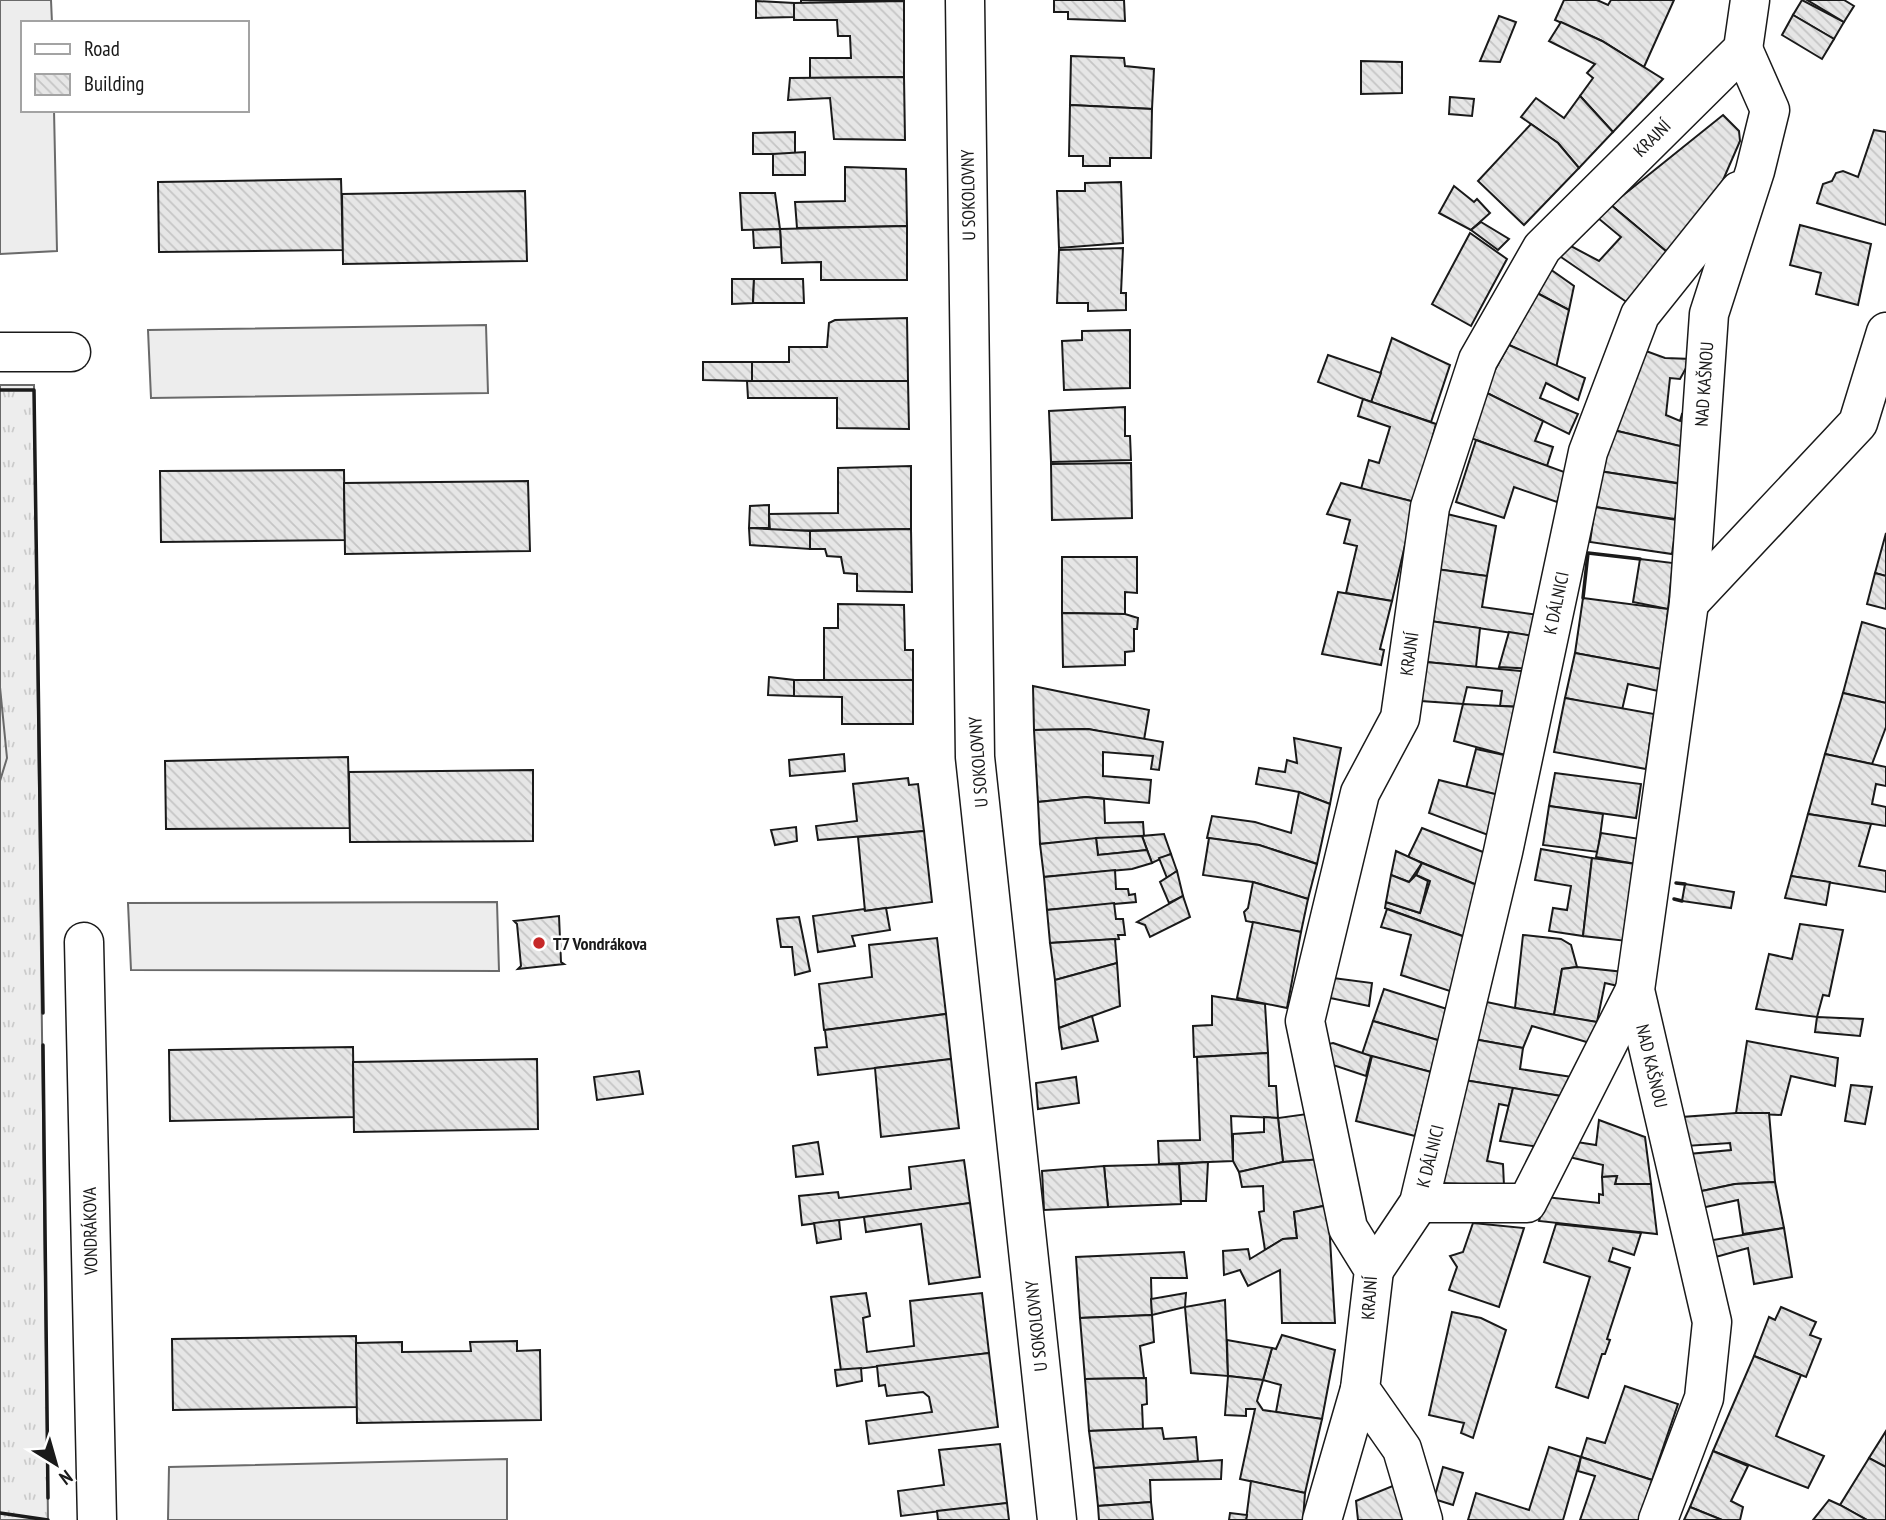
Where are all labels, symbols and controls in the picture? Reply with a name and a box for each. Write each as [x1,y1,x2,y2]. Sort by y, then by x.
legend [21,21,248,112]
text: Road [84,35,120,62]
text: Building [84,70,144,97]
street label: KRAJNÍ [1628,114,1676,162]
street label: U SOKOLOVNY [956,148,980,241]
street label: NAD KAŠNOU [1690,341,1718,427]
street label: K DÁLNICI [1538,569,1574,637]
street label: KRAJNÍ [1395,630,1424,677]
street label: U SOKOLOVNY [963,715,993,808]
place label: T7 Vondrákova [553,932,647,955]
marker: T7 Vondrákova [531,935,547,951]
street label: NAD KAŠNOU [1631,1022,1673,1110]
street label: K DÁLNICI [1411,1122,1449,1190]
street label: VONDRÁKOVA [78,1186,102,1276]
street label: KRAJNÍ [1356,1275,1382,1321]
street label: U SOKOLOVNY [1020,1279,1052,1373]
north arrow [21,1429,91,1499]
text: N [55,1465,78,1490]

